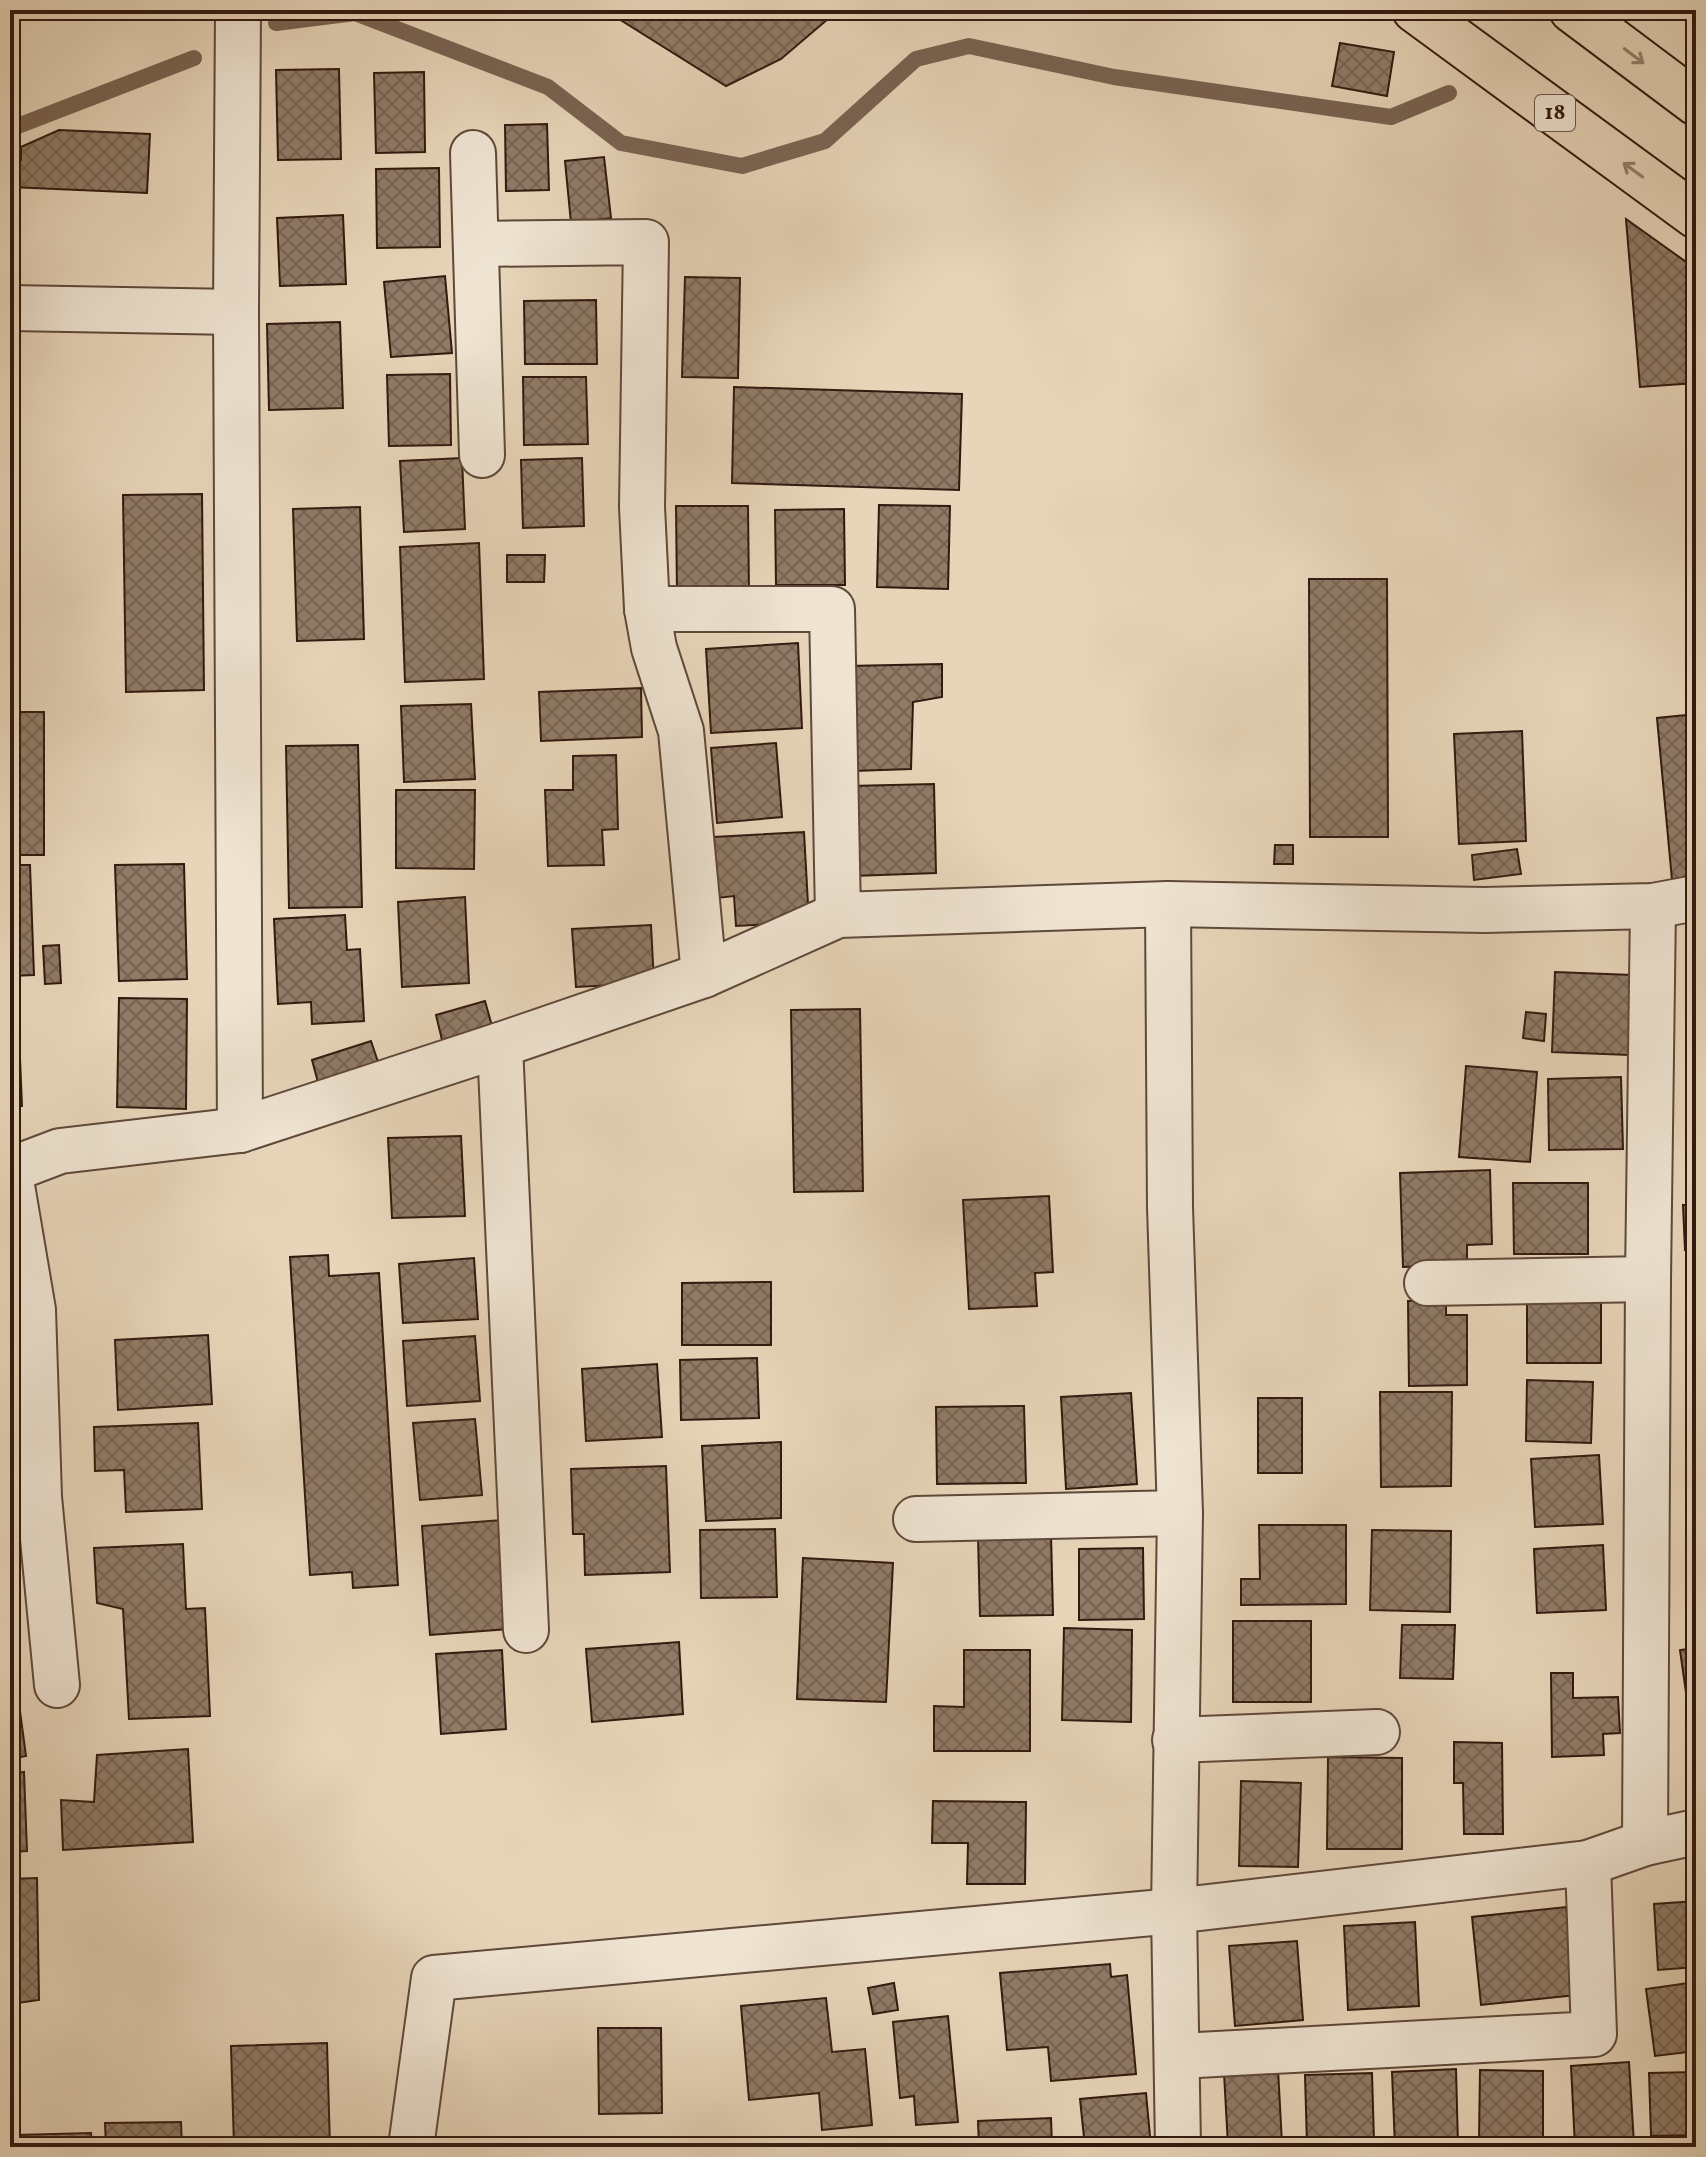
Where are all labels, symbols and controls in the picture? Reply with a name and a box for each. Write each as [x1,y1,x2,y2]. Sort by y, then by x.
one-way arrow [1623,48,1644,65]
road number: 18 [1535,95,1575,131]
one-way arrow [1623,162,1644,179]

